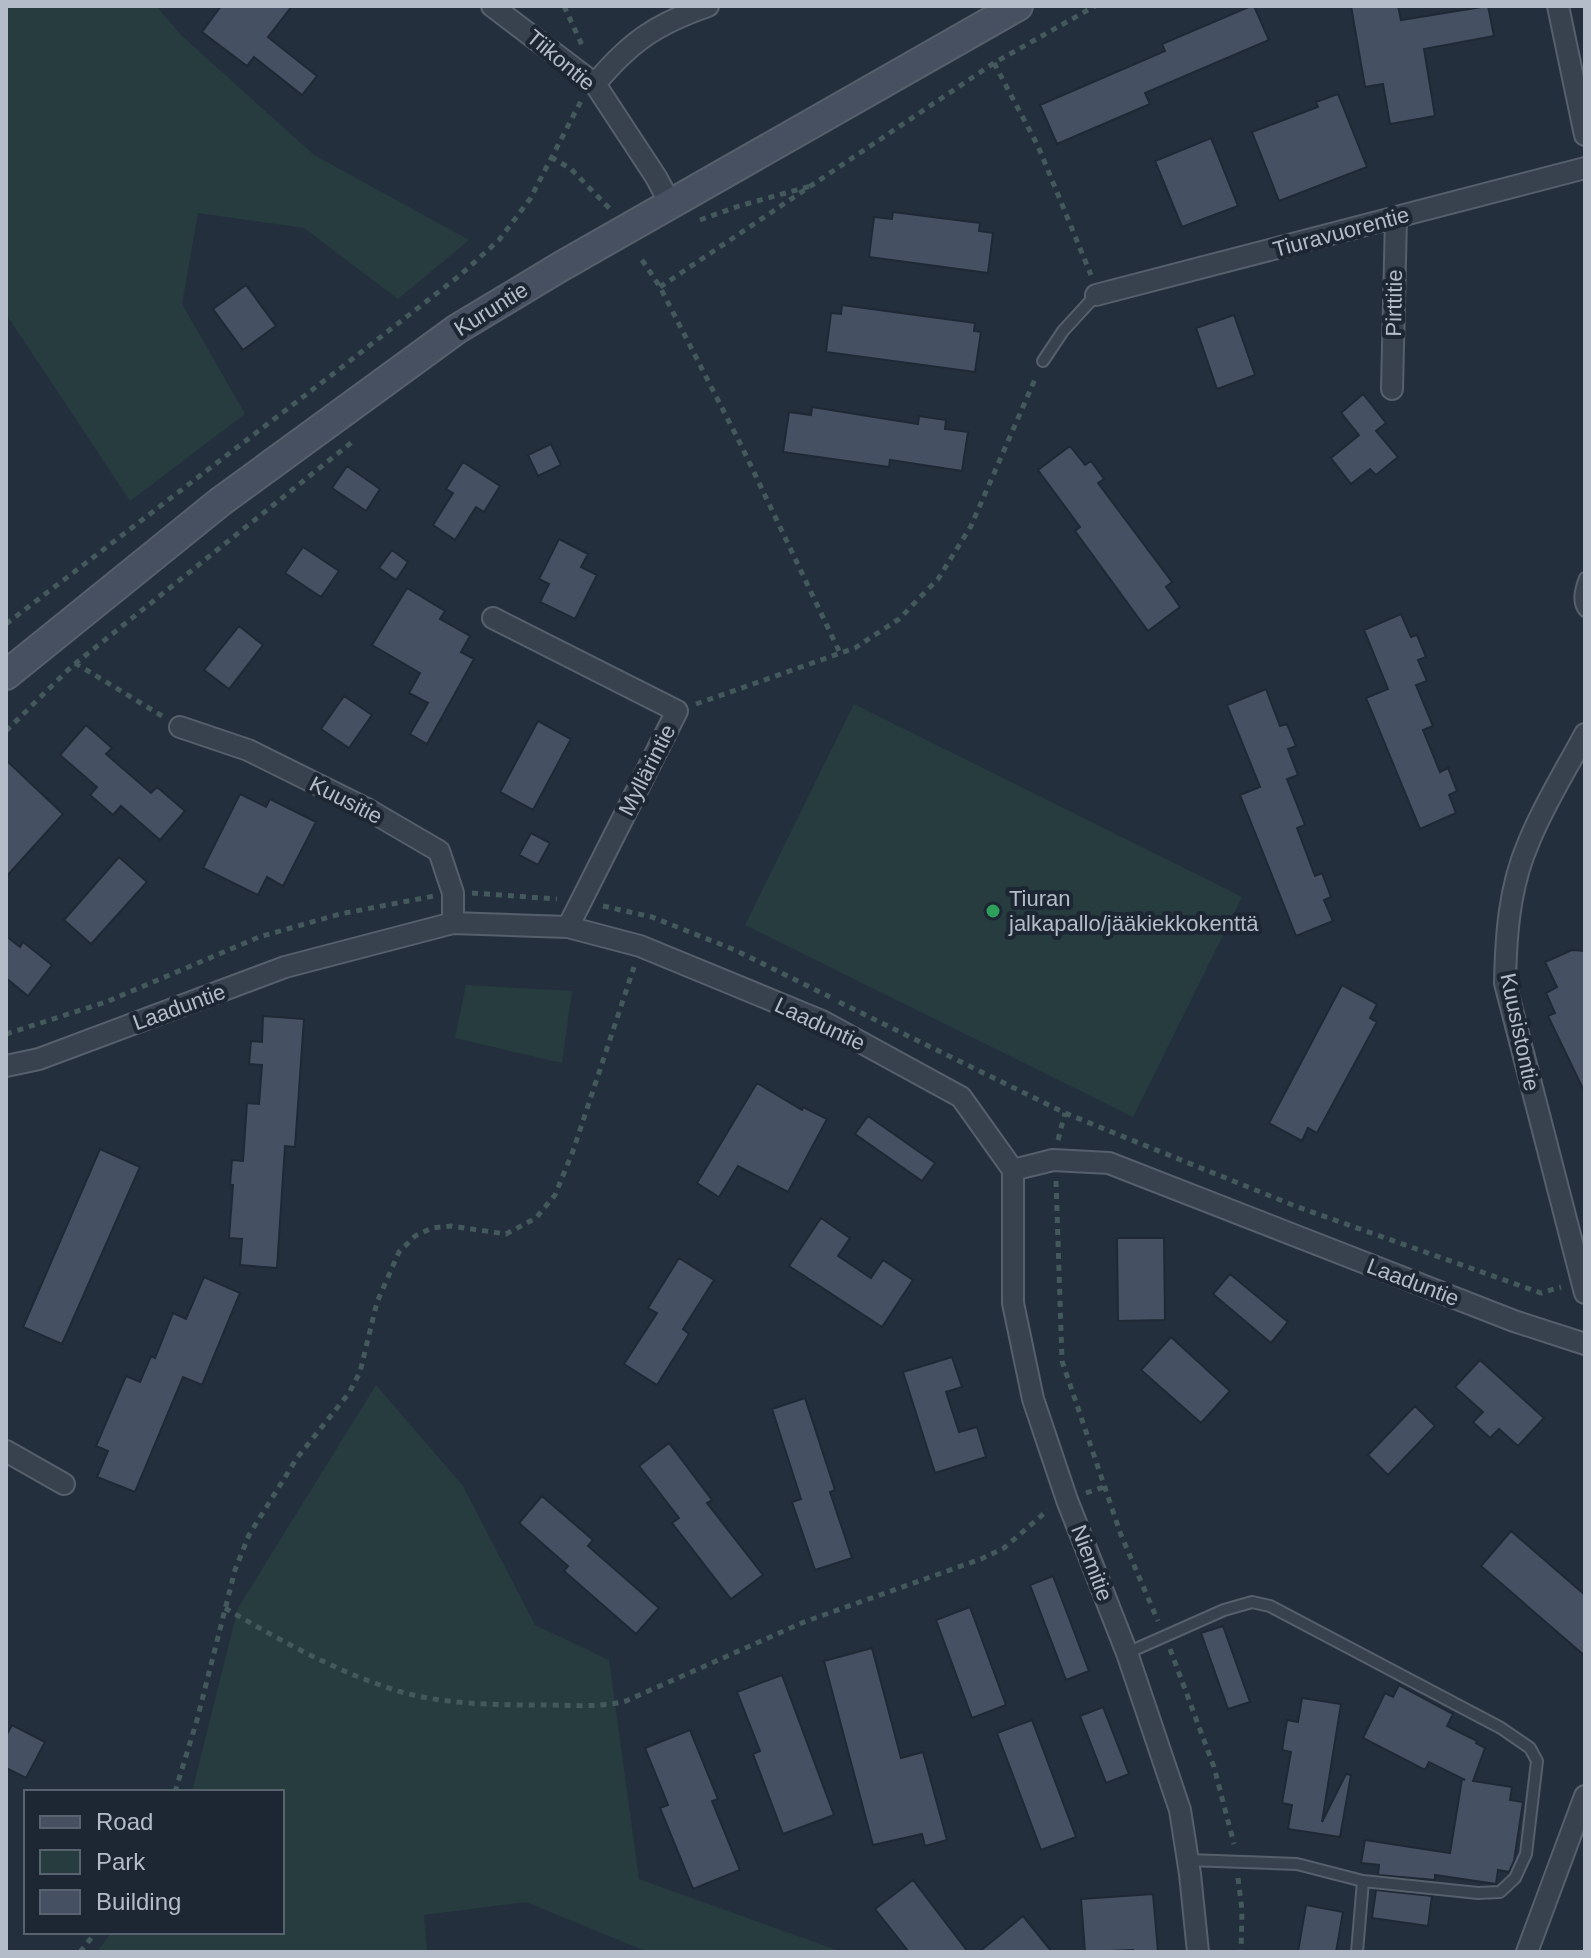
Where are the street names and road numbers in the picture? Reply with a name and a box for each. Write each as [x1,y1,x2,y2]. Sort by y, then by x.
street label: Tiikontie [522,24,600,96]
street label: Tiuravuorentie [1270,202,1412,262]
street label: Pirttitie [1381,269,1407,337]
street label: Kuruntie [450,277,532,341]
street label: Myllärintie [613,720,681,820]
street label: Kuusitie [305,771,387,829]
street label: Kuusistontie [1495,971,1545,1093]
street label: Laaduntie [129,979,229,1035]
street label: Laaduntie [771,992,869,1056]
street label: Laaduntie [1363,1253,1463,1311]
street label: Niemitie [1066,1521,1118,1605]

